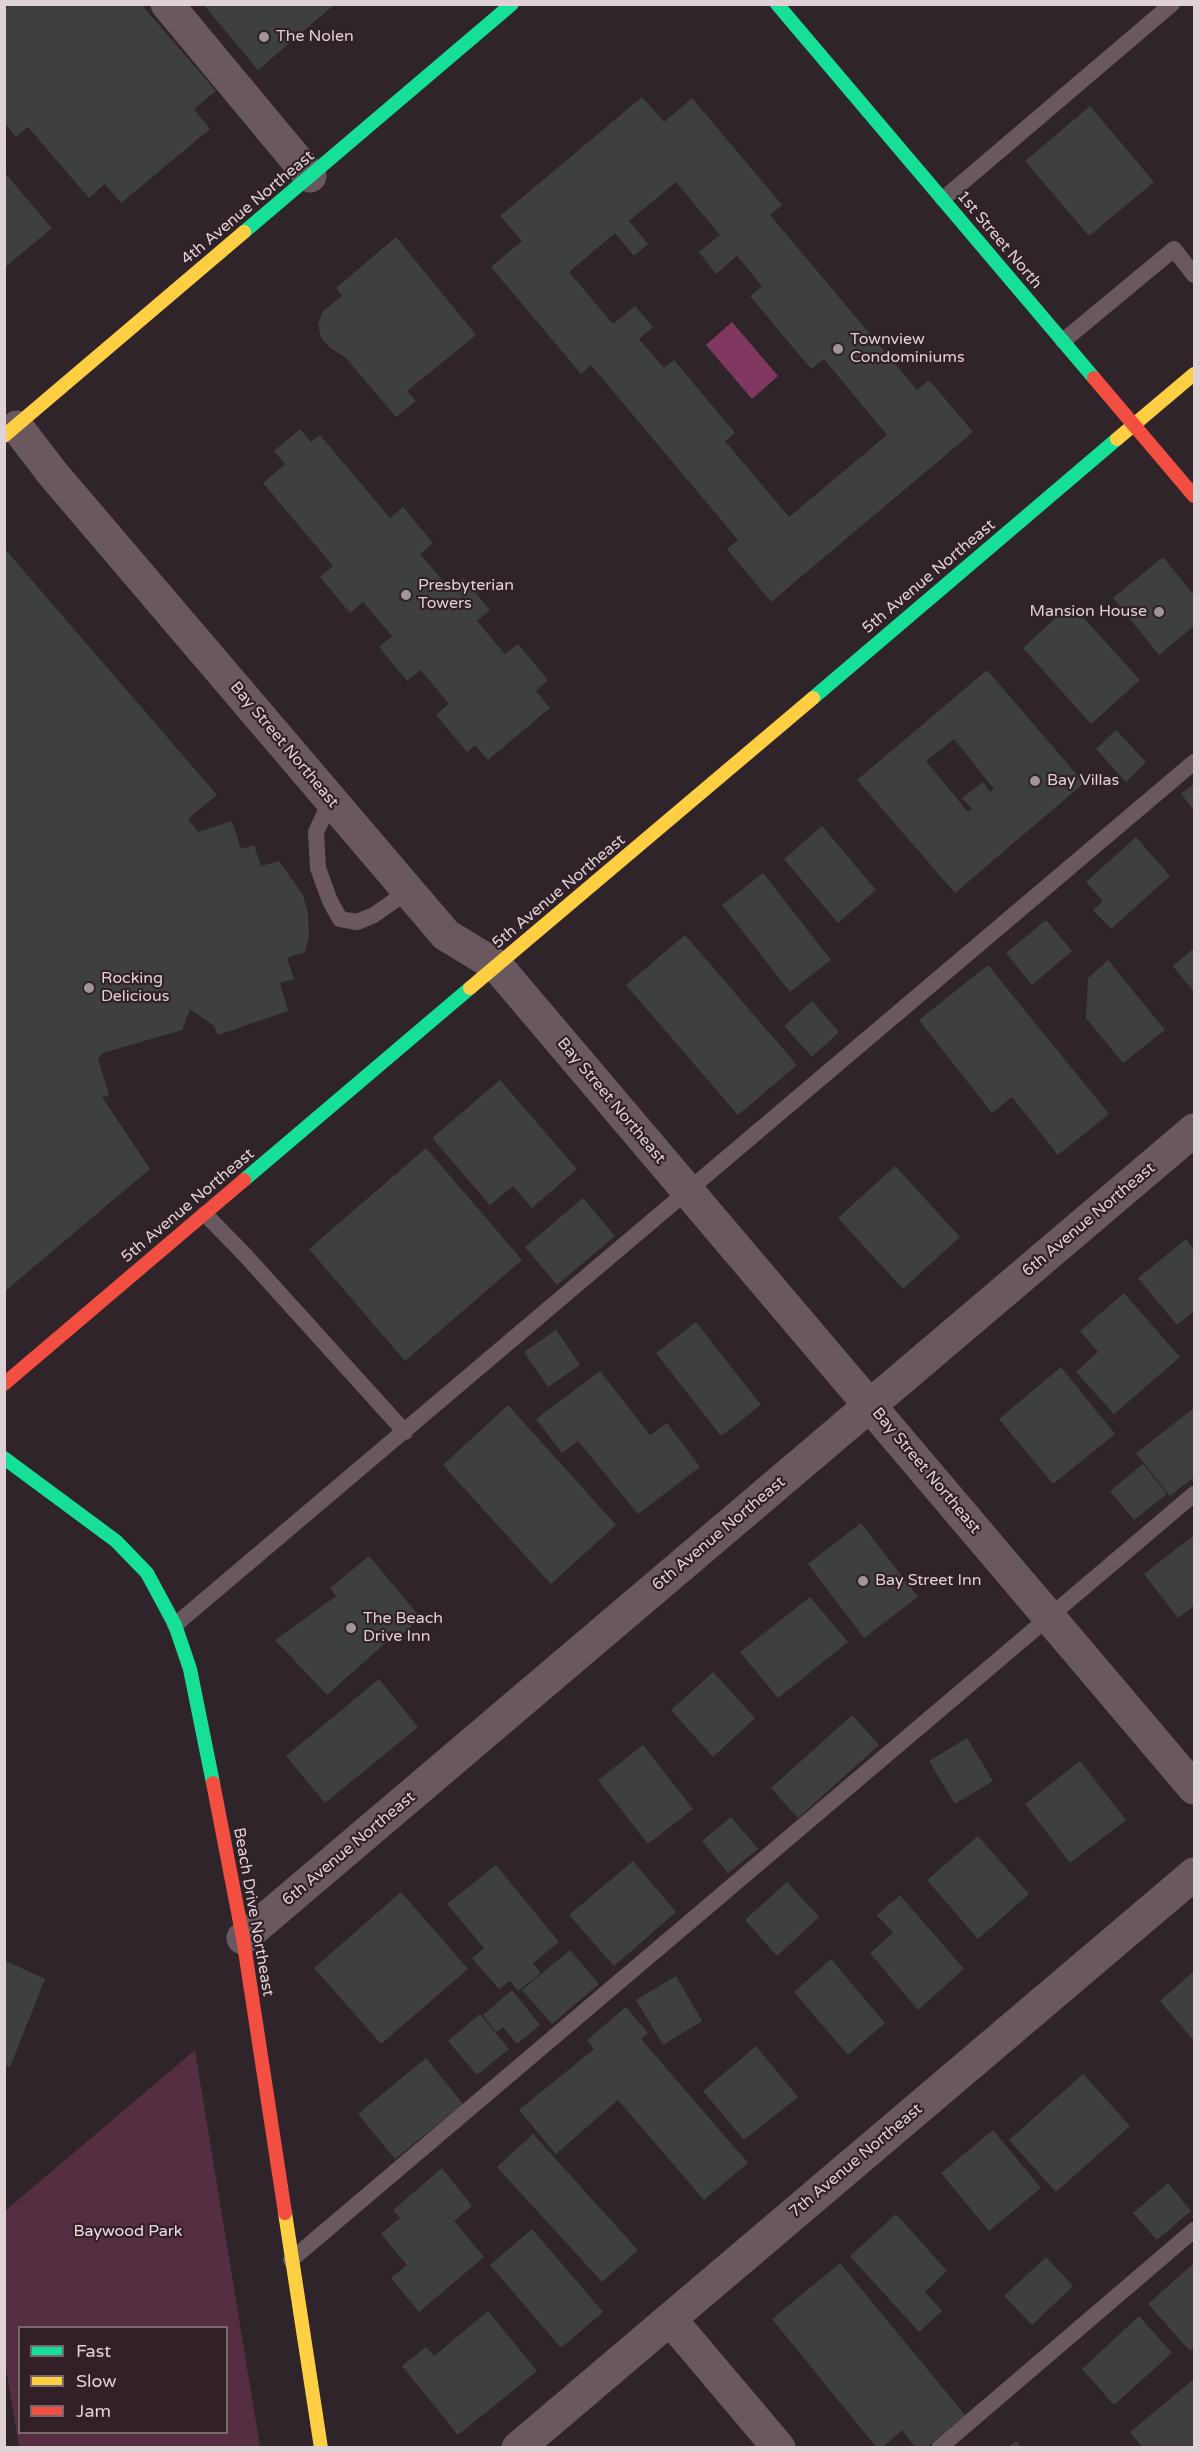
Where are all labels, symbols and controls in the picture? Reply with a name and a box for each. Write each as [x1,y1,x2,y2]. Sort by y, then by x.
place label: The Nolen [276,27,354,47]
marker: The Nolen [257,30,271,44]
street label: 4th Avenue Northeast [178,147,318,269]
street label: 1st Street North [952,187,1046,293]
place label: Townview Condominiums [850,330,965,368]
marker: Townview Condominiums [831,342,845,356]
street label: 5th Avenue Northeast [859,516,999,638]
place label: Presbyterian Towers [418,576,514,614]
marker: Presbyterian Towers [399,588,413,602]
place label: Mansion House [1029,602,1147,622]
marker: Mansion House [1152,605,1166,619]
street label: Bay Street Northeast [226,678,342,812]
place label: Bay Villas [1047,771,1119,791]
marker: Bay Villas [1028,774,1042,788]
street label: 5th Avenue Northeast [489,831,629,953]
place label: Rocking Delicious [101,969,169,1007]
marker: Rocking Delicious [82,981,96,995]
street label: Bay Street Northeast [553,1034,669,1168]
street label: 5th Avenue Northeast [118,1145,258,1267]
street label: 6th Avenue Northeast [1019,1159,1159,1281]
street label: Bay Street Northeast [868,1404,984,1538]
street label: 6th Avenue Northeast [649,1473,789,1595]
place label: Bay Street Inn [875,1571,981,1591]
marker: Bay Street Inn [856,1574,870,1588]
place label: The Beach Drive Inn [363,1609,443,1647]
marker: The Beach Drive Inn [344,1621,358,1635]
street label: 6th Avenue Northeast [279,1788,419,1910]
street label: Beach Drive Northeast [229,1826,277,1998]
street label: 7th Avenue Northeast [786,2100,926,2222]
park label: Baywood Park [74,2222,182,2242]
legend [18,2326,228,2434]
text: Fast [76,2340,111,2362]
text: Slow [76,2370,117,2392]
text: Jam [76,2400,111,2422]

